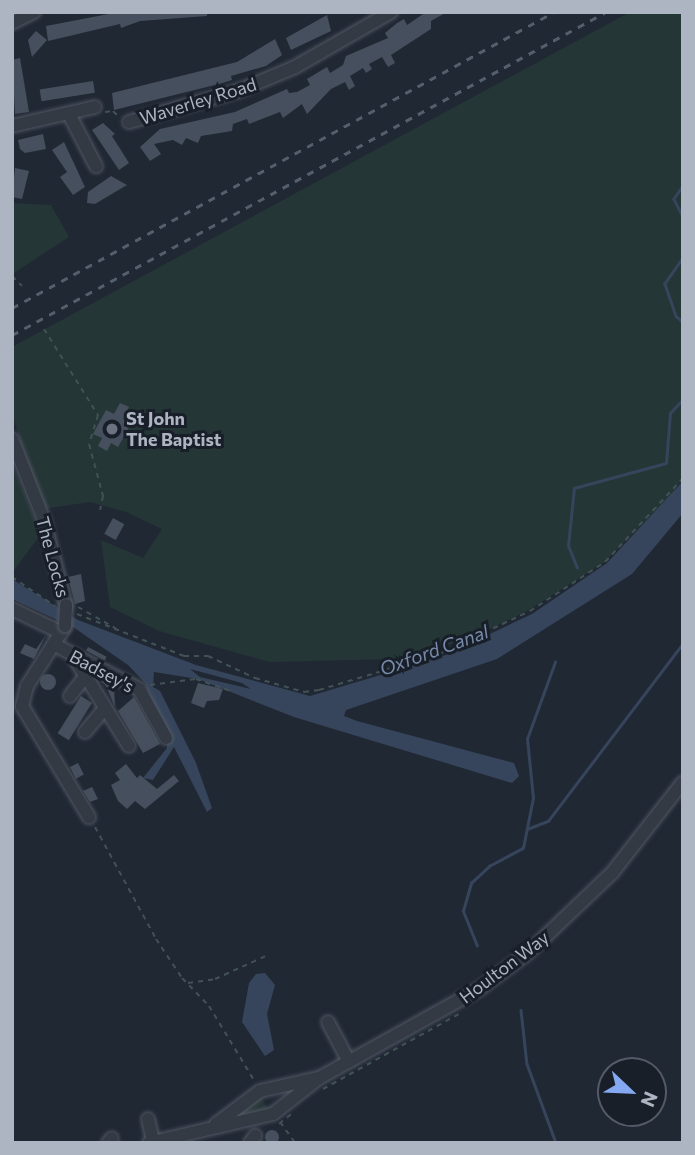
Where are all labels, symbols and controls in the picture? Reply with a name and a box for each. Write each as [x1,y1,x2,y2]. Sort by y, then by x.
street label: Waverley Road [137,73,259,129]
place label: St John The Baptist [126,408,221,450]
marker: St John The Baptist [104,421,120,437]
street label: The Locks [32,514,74,600]
water label: Oxford Canal [376,620,492,680]
street label: Badsey's [66,645,138,697]
street label: Houlton Way [455,926,553,1008]
north arrow [597,1057,667,1127]
text: N [637,1089,663,1111]

